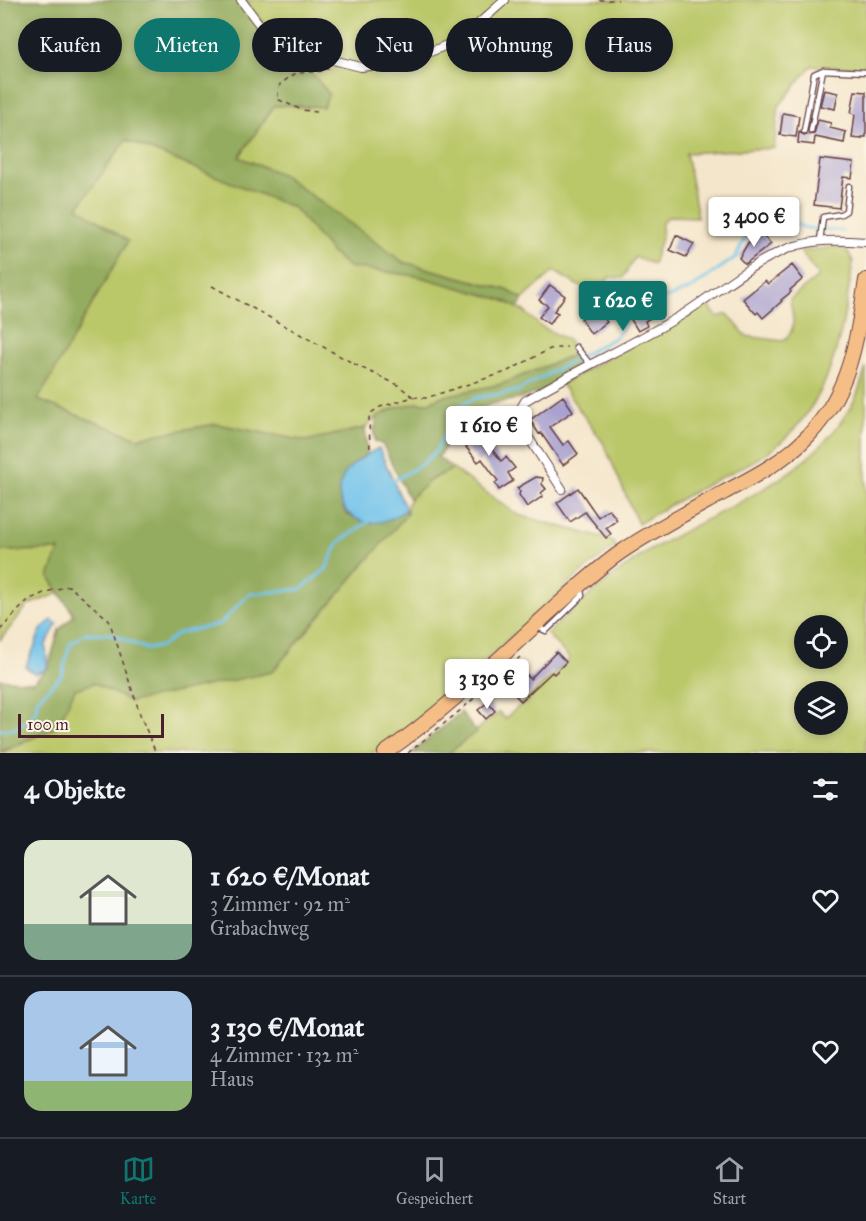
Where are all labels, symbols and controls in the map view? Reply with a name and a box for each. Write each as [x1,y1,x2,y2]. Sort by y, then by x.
chip: Kaufen [18,18,122,72]
chip: Mieten [134,18,240,72]
chip: Filter [252,18,343,72]
chip: Neu [355,18,434,72]
chip: Wohnung [446,18,573,72]
chip: Haus [585,18,673,72]
pin: 3 400 € [699,197,809,248]
text: 3 400 € [722,204,786,228]
pin: 1 620 € [568,281,678,332]
text: 1 620 € [593,288,653,312]
pin: 1 610 € [434,406,544,457]
text: 1 610 € [460,413,518,437]
map controls [794,615,848,735]
button: locate [794,615,848,669]
pin: 3 130 € [432,659,542,710]
text: 3 130 € [459,666,515,690]
button: layers [794,681,848,735]
scale bar [18,711,164,738]
text: 100 m [27,715,69,734]
text: 4 Objekte [24,773,126,805]
icon: filters [809,773,842,806]
text: 1 620 €/Monat [210,860,370,892]
icon: home [72,864,144,936]
icon: heart [809,884,842,917]
text: 3 Zimmer · 92 m² [210,892,350,916]
text: Grabachweg [210,916,309,940]
text: 3 130 €/Monat [210,1011,364,1043]
icon: home [72,1015,144,1087]
icon: heart [809,1035,842,1068]
text: 4 Zimmer · 132 m² [210,1043,358,1067]
text: Haus [210,1067,254,1091]
tab: Karte [120,1153,156,1208]
tab: Gespeichert [396,1153,473,1208]
tab: Start [713,1153,746,1208]

